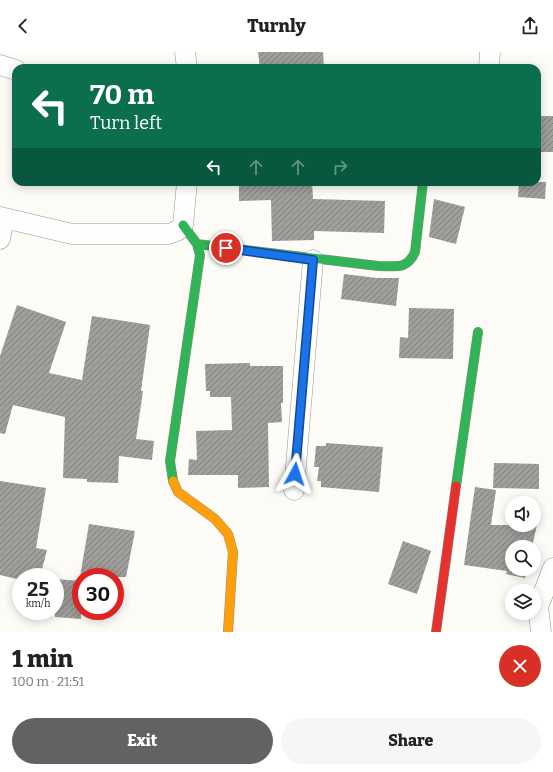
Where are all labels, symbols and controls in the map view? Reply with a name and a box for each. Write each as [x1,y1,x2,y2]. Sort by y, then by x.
icon: back [12,15,34,37]
text: Turnly [247,15,306,37]
icon: share [519,15,541,37]
text: 70 m [90,78,154,111]
icon: left [24,80,76,132]
text: Turn left [90,112,162,134]
icon: left [203,156,225,178]
icon: ahead [245,156,267,178]
icon: ahead [287,156,309,178]
icon: right [329,156,351,178]
pin [209,231,243,265]
icon: arrive [215,237,237,259]
position arrow [274,453,316,495]
map controls [505,496,541,620]
button: sound [505,496,541,532]
button: search [505,540,541,576]
speed limit sign: 30 [72,568,124,620]
text: 25 [27,577,49,601]
button: layers [505,584,541,620]
text: km/h [26,598,50,610]
text: 1 min [12,645,73,673]
button: close [499,645,541,687]
text: 100 m · 21:51 [12,674,84,689]
button: Exit [12,718,273,764]
button: Share [281,718,541,764]

